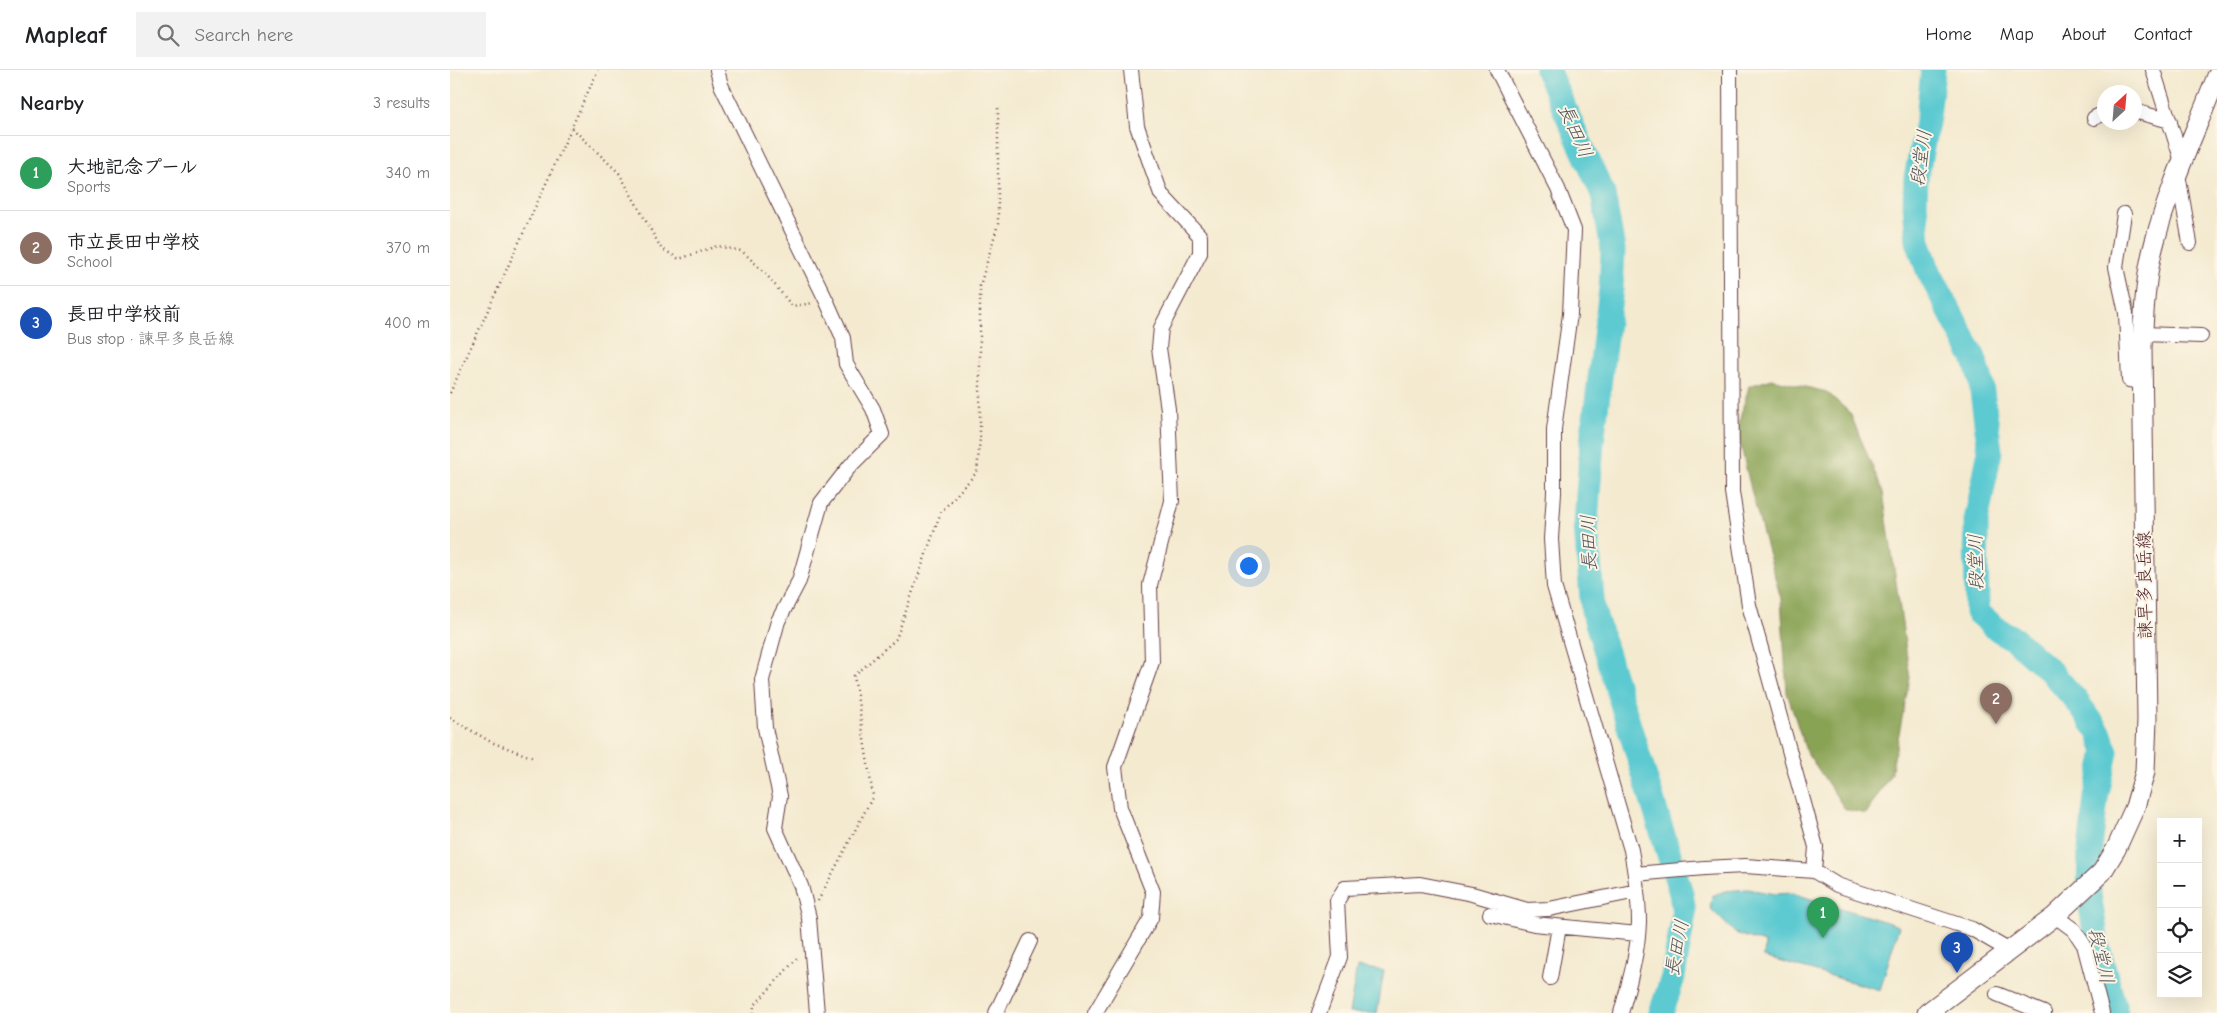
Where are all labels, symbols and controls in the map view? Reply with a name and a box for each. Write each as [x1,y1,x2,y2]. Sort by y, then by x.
search box [136,12,486,57]
text: Mapleaf [25,21,106,49]
icon: search [154,21,182,49]
text: Search here [194,24,293,46]
text: Home [1925,24,1972,45]
text: Map [2000,24,2034,45]
text: About [2062,24,2106,45]
text: Contact [2134,24,2192,45]
north arrow [2097,85,2142,130]
text: Nearby [20,91,84,115]
text: 3 results [373,94,430,112]
water label: 長田川 [1553,100,1597,162]
water label: 段堂川 [1906,128,1936,188]
text: 大地記念プール [67,156,198,178]
text: 1 [33,164,39,182]
text: 340 m [386,164,430,182]
text: Sports [67,178,110,196]
text: 市立長田中学校 [67,231,200,253]
text: 2 [32,239,40,257]
text: 370 m [386,239,430,257]
text: School [67,253,113,271]
text: 長田中学校前 [67,303,181,325]
text: 3 [32,314,40,332]
text: 400 m [384,314,430,332]
text: Bus stop · 諫早多良岳線 [67,330,234,348]
water label: 長田川 [1577,514,1601,572]
street label: 諫早多良岳線 [2134,531,2156,639]
water label: 段堂川 [1965,533,1987,591]
your location [1236,553,1262,579]
pin: 2 [1980,683,2012,724]
map controls [2157,818,2202,998]
button: + [2157,818,2202,863]
button: − [2157,863,2202,908]
pin: 1 [1807,897,1839,938]
button: locate [2157,908,2202,953]
water label: 長田川 [1661,918,1693,978]
water label: 段堂川 [2084,926,2118,986]
pin: 3 [1941,932,1973,973]
button: layers [2157,953,2202,998]

